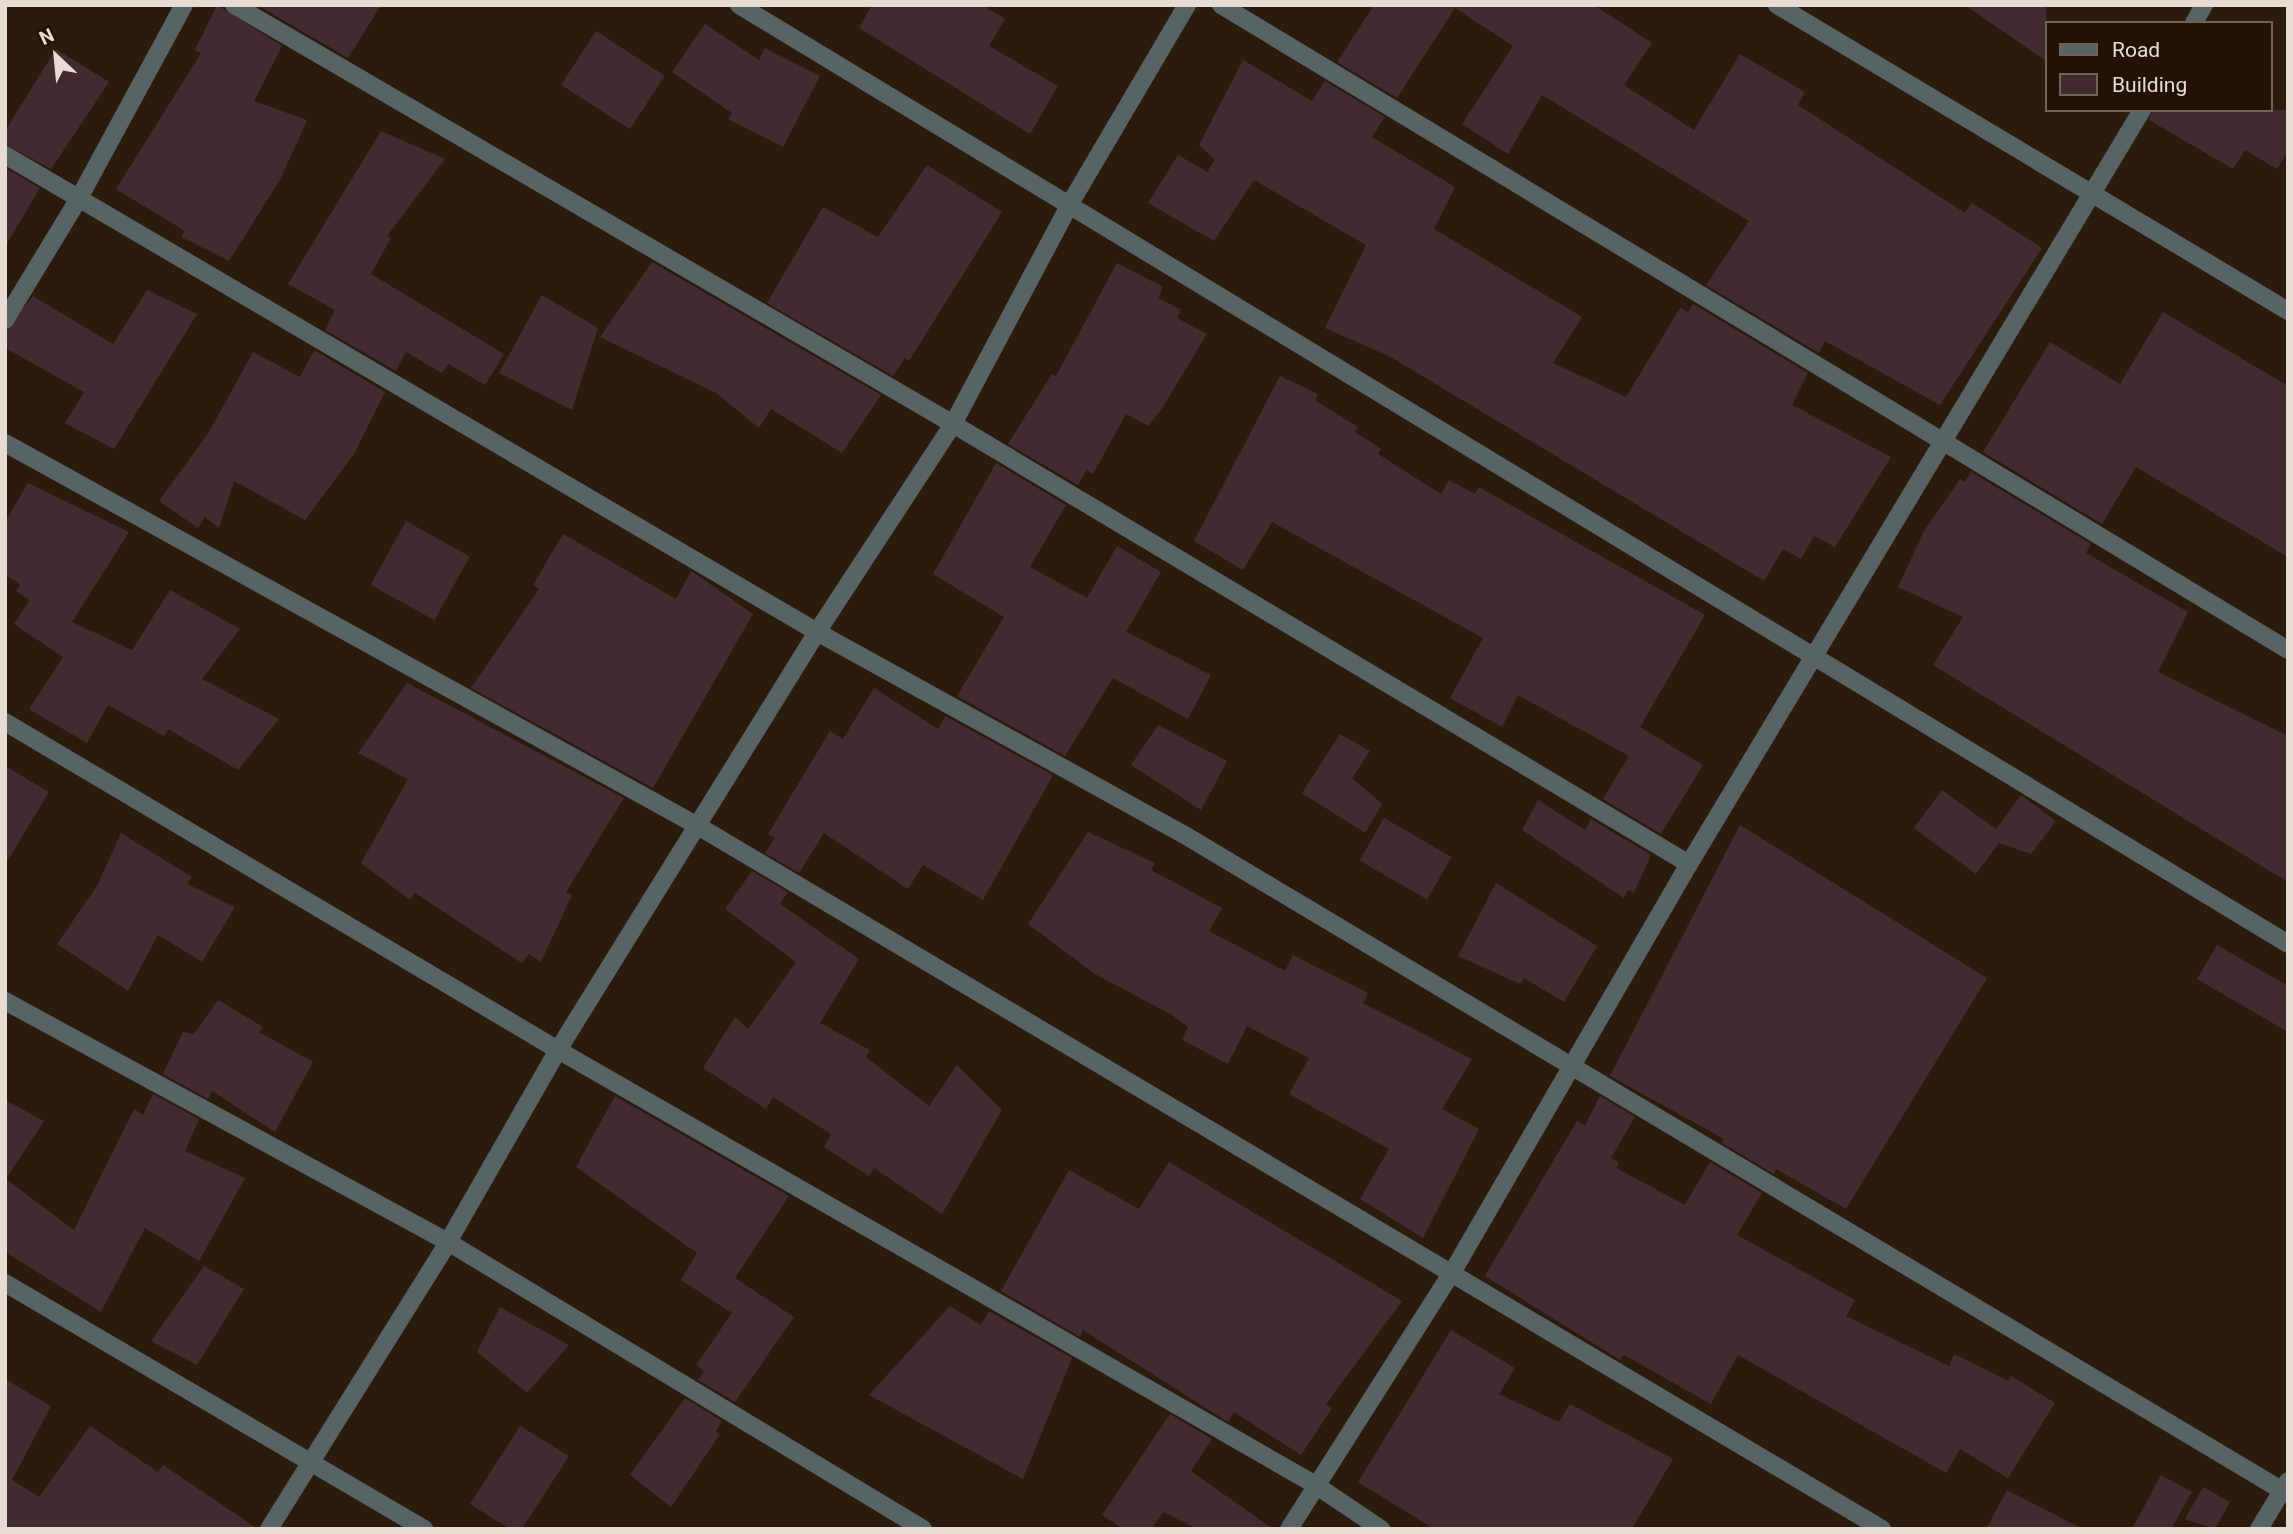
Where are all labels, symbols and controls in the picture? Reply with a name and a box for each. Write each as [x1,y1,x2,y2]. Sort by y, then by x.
north arrow [21,21,91,91]
legend [2044,21,2272,112]
text: N [36,23,58,50]
text: Road [2112,38,2160,62]
text: Building [2112,73,2187,97]

